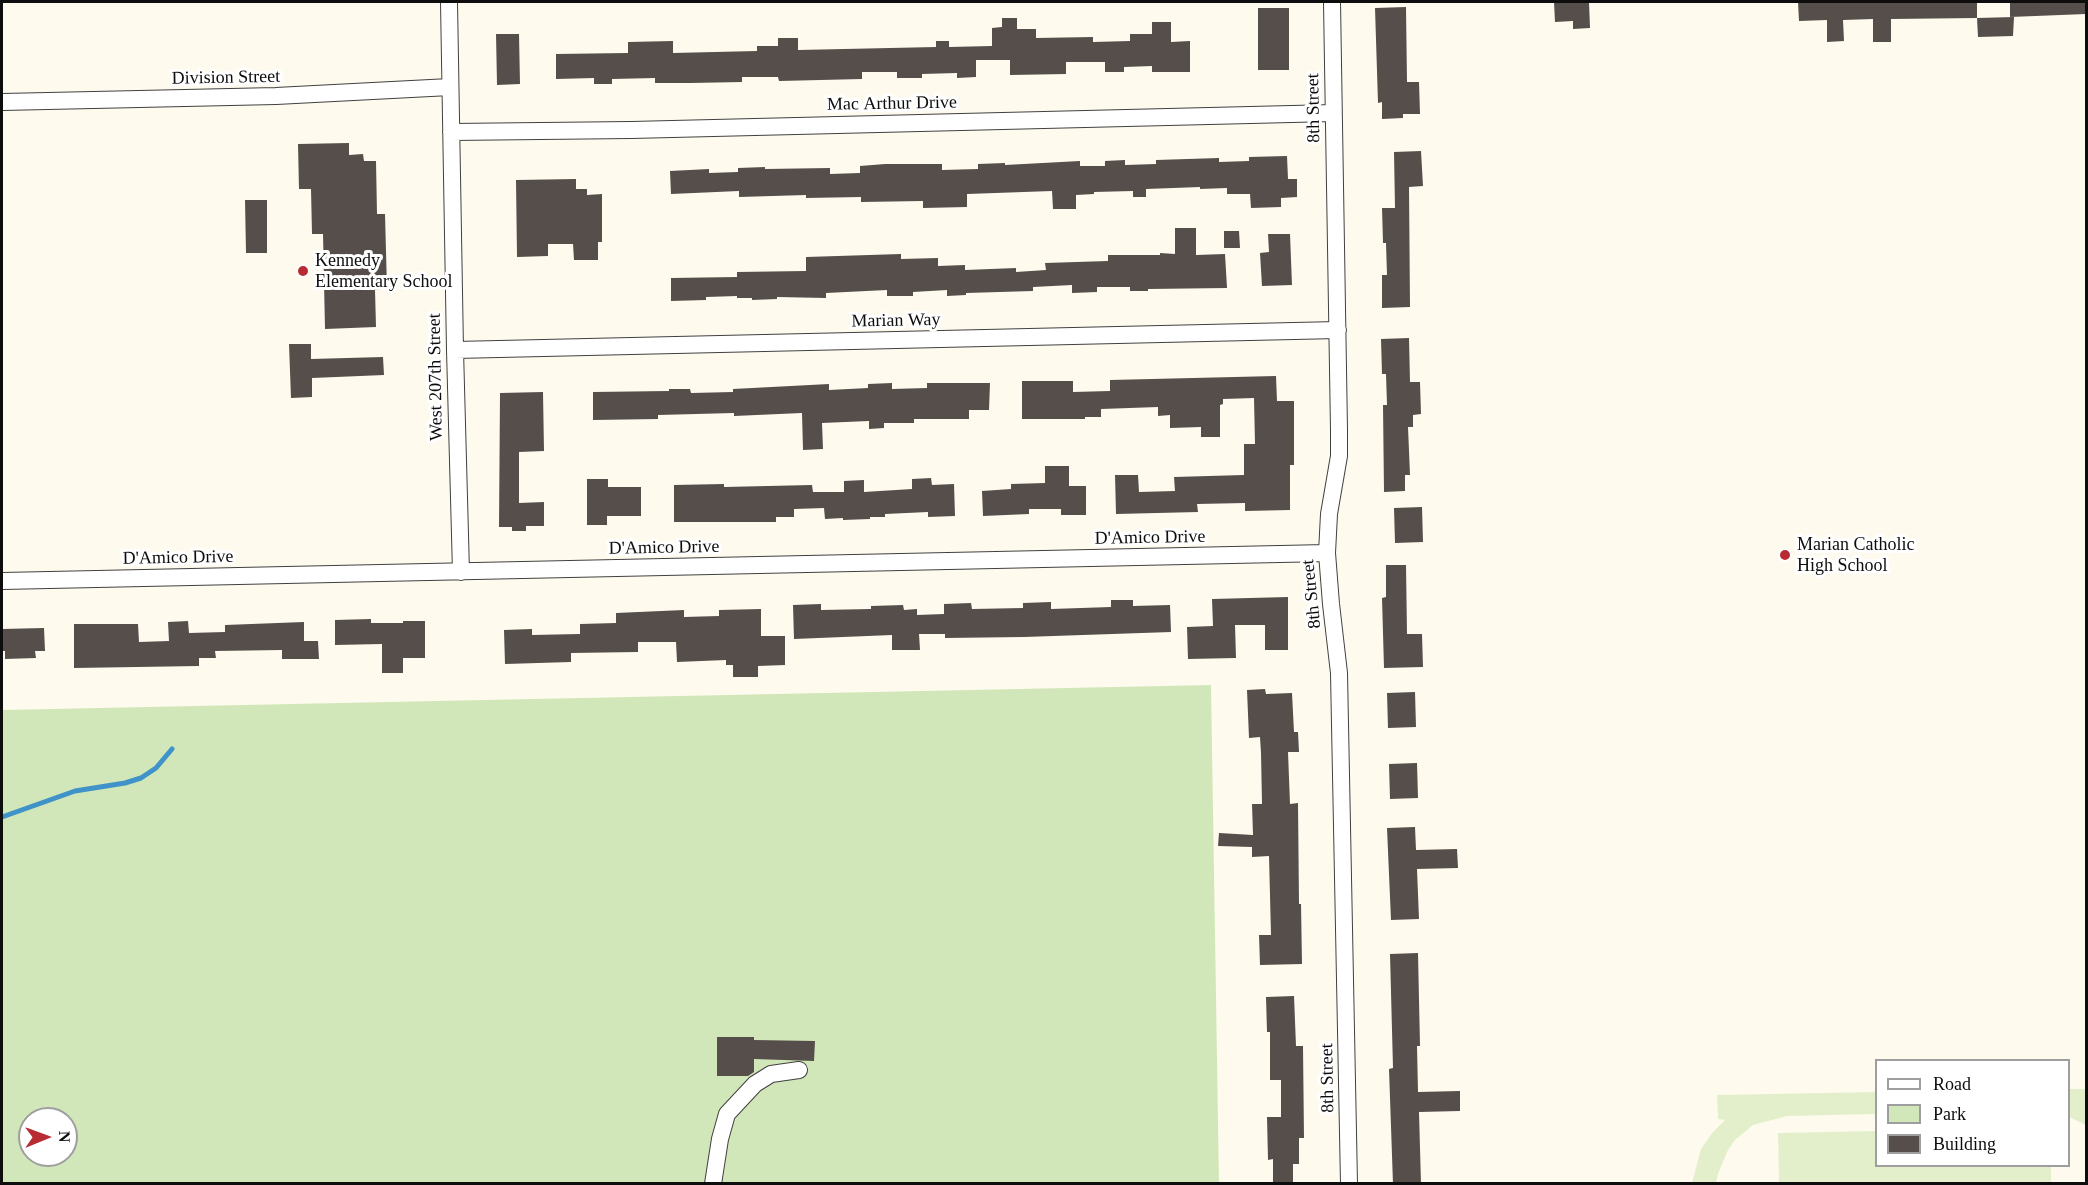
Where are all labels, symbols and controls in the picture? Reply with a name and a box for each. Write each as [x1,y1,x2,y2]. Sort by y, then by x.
street label: Division Street [172,66,280,90]
street label: 8th Street [1303,73,1325,143]
street label: Mac Arthur Drive [827,92,957,116]
place label: Kennedy Elementary School [315,250,452,292]
marker: Kennedy Elementary School [296,264,310,278]
street label: Marian Way [851,309,941,333]
street label: West 207th Street [424,313,448,441]
street label: D'Amico Drive [1094,526,1206,550]
place label: Marian Catholic High School [1797,534,1914,576]
street label: D'Amico Drive [608,536,720,560]
street label: D'Amico Drive [122,546,234,570]
marker: Marian Catholic High School [1778,548,1792,562]
street label: 8th Street [1298,558,1326,630]
street label: 8th Street [1317,1043,1339,1113]
legend [1875,1059,2070,1167]
text: Road [1933,1074,1971,1094]
text: Park [1933,1104,1966,1124]
north arrow [18,1107,78,1167]
text: N [56,1131,73,1143]
text: Building [1933,1134,1996,1154]

